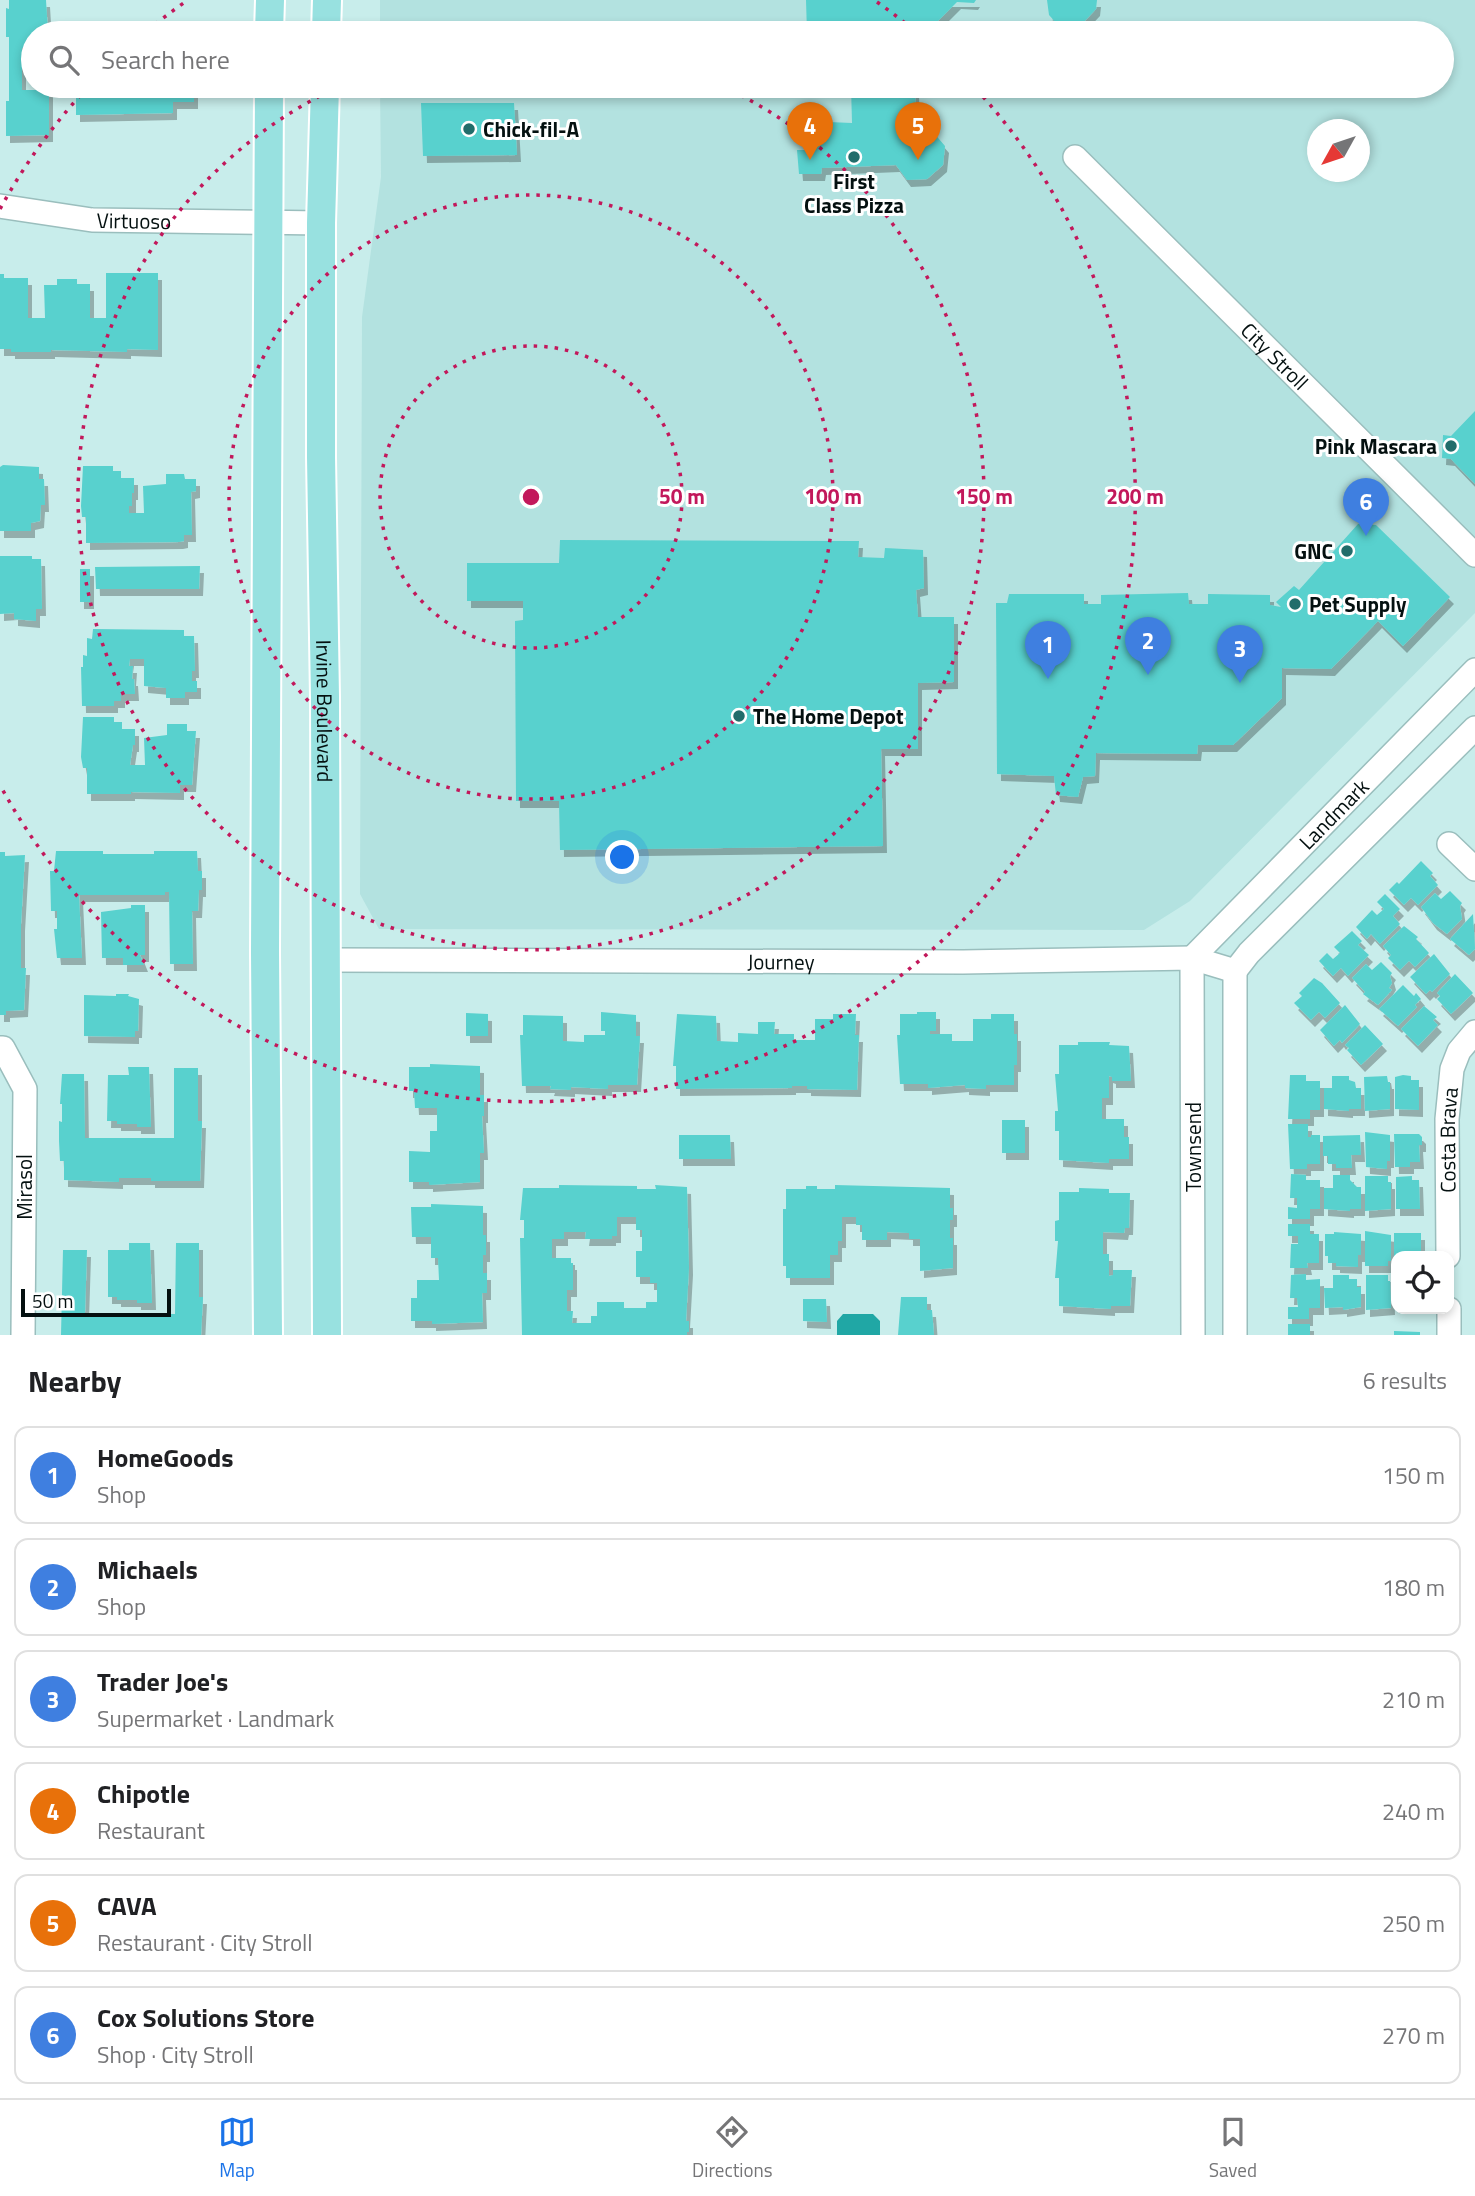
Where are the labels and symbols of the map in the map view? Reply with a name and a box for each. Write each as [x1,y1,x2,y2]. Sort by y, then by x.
pin: 4 [787,102,833,160]
pin: 5 [895,102,941,160]
place label: Chick-fil-A [483,113,580,145]
north arrow [1307,119,1370,182]
marker: Chick-fil-A [461,121,477,137]
marker: First Class Pizza [846,149,862,165]
place label: First Class Pizza [804,165,904,221]
street label: Virtuoso [96,204,171,237]
street label: City Stroll [1234,315,1316,397]
place label: Pink Mascara [1315,430,1437,462]
marker: Pink Mascara [1443,438,1459,454]
pin: 6 [1343,478,1389,536]
text: 50 m [659,480,705,512]
text: 100 m [804,480,862,512]
text: 150 m [955,480,1013,512]
text: 200 m [1106,480,1164,512]
centre of rings [519,485,543,509]
place label: GNC [1294,535,1333,567]
marker: GNC [1339,543,1355,559]
place label: Pet Supply [1309,588,1407,620]
marker: Pet Supply [1287,596,1303,612]
pin: 2 [1125,617,1171,675]
pin: 1 [1025,621,1071,679]
pin: 3 [1217,625,1263,683]
street label: Irvine Boulevard [308,639,341,782]
place label: The Home Depot [753,700,904,732]
marker: The Home Depot [731,708,747,724]
street label: Landmark [1291,771,1376,857]
your location [605,840,639,874]
street label: Journey [747,945,815,978]
street label: Costa Brava [1431,1085,1466,1193]
street label: Townsend [1177,1102,1209,1192]
street label: Mirasol [8,1154,40,1220]
scale bar [21,1286,172,1318]

